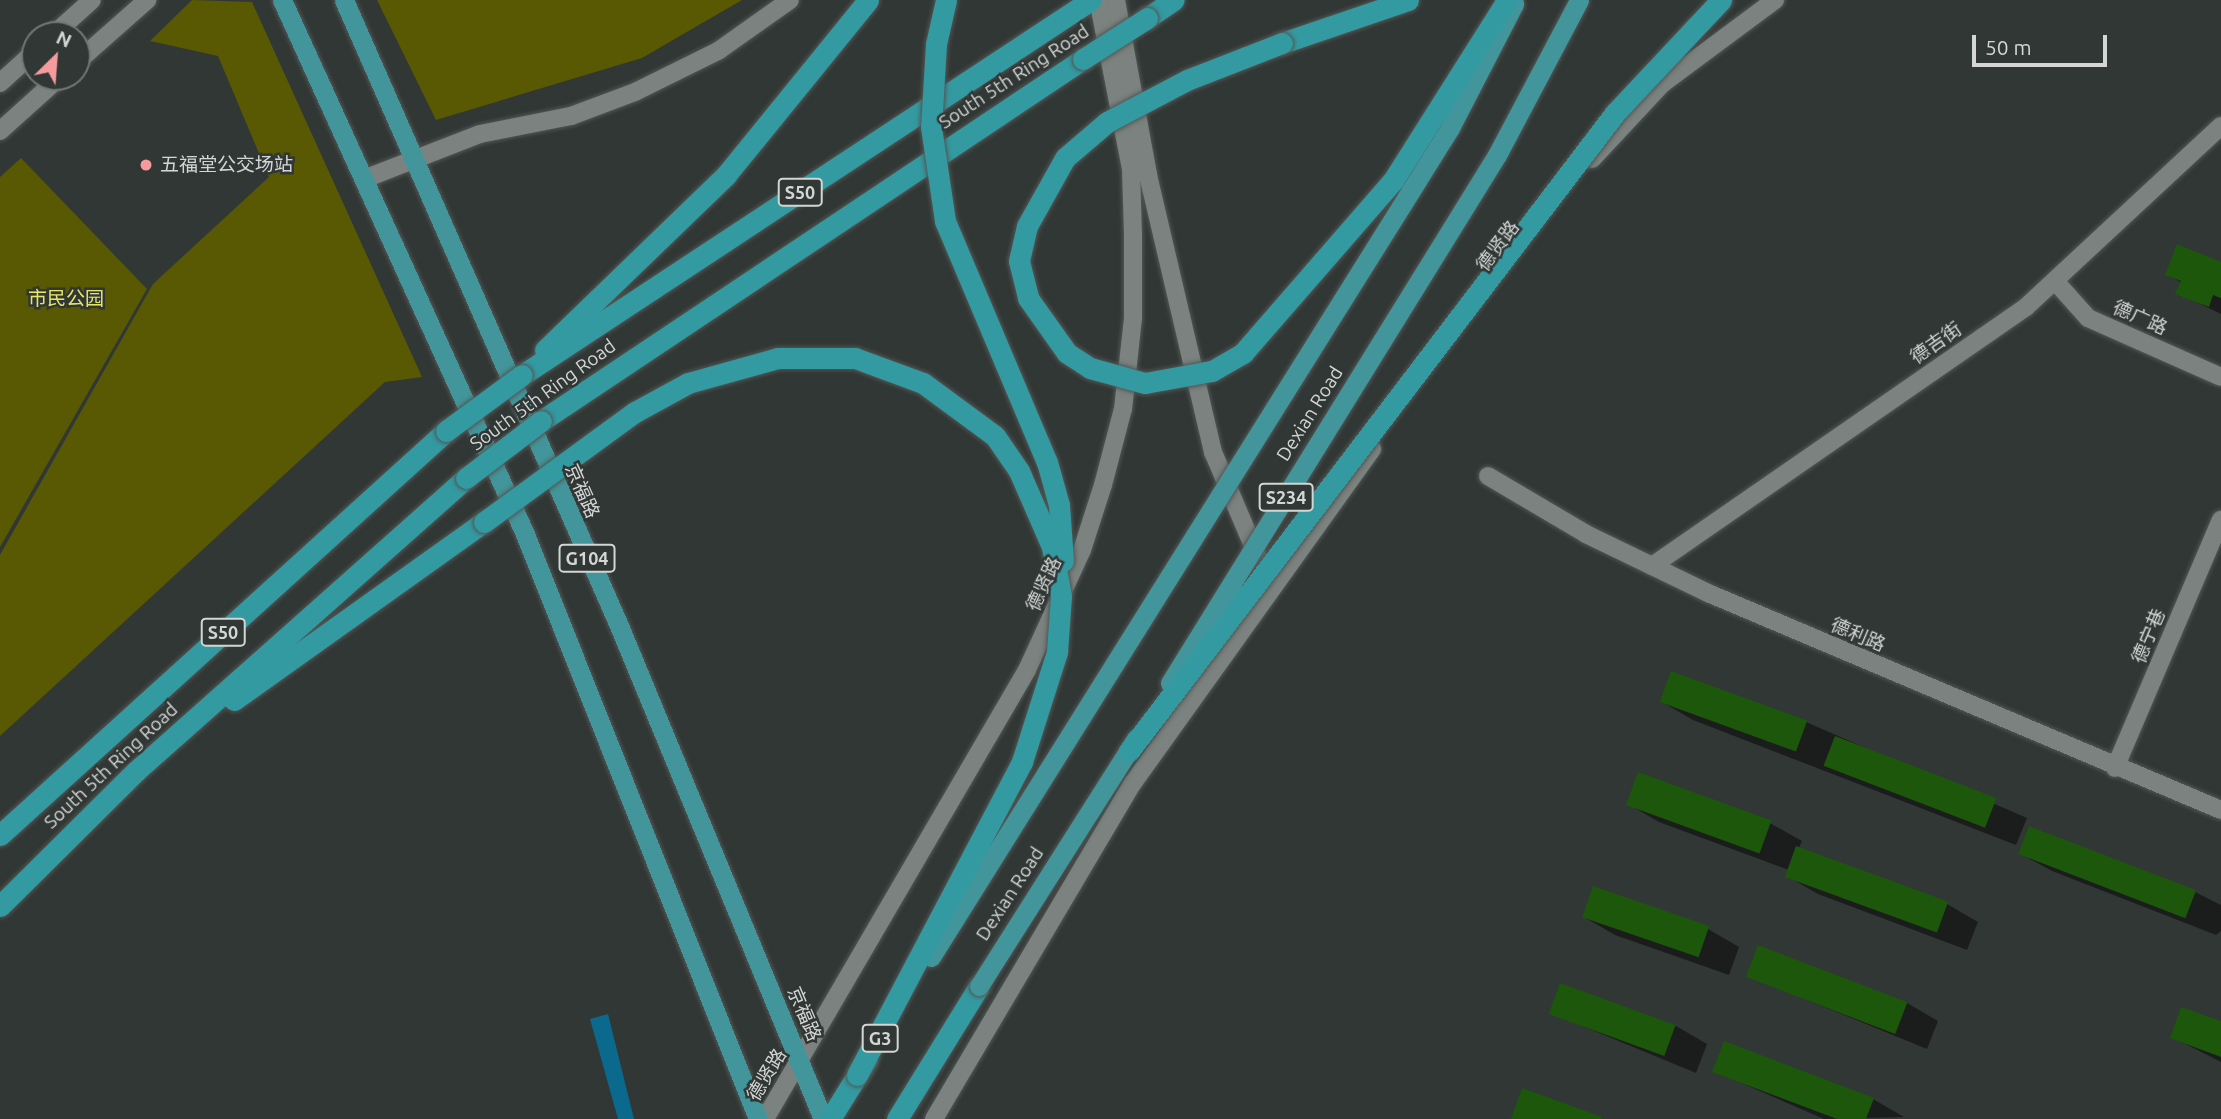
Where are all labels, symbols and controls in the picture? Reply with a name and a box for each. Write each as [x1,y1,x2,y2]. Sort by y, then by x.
street label: South 5th Ring Road [935,20,1093,134]
north arrow [21,21,91,91]
scale bar [1976,21,2111,65]
text: N [53,26,75,52]
text: 50 m [1985,35,2032,59]
place label: 五福堂公交场站 [160,154,293,176]
marker: 五福堂公交场站 [138,157,154,173]
road number: S50 [777,177,823,206]
street label: 德贤路 [1472,216,1524,276]
park label: 市民公园 [28,288,104,310]
street label: 德广路 [2109,296,2171,340]
street label: 德吉街 [1906,317,1966,369]
street label: South 5th Ring Road [466,335,620,455]
street label: Dexian Road [1272,363,1348,465]
street label: 京福路 [560,460,604,522]
road number: S234 [1258,482,1314,512]
road number: G104 [557,544,617,572]
street label: 德贤路 [1022,553,1066,615]
street label: 德宁巷 [2127,605,2171,667]
street label: 德利路 [1827,613,1889,657]
road number: S50 [200,618,246,646]
street label: South 5th Ring Road [39,698,183,834]
street label: Dexian Road [971,843,1049,945]
street label: 京福路 [782,983,826,1045]
road number: G3 [861,1023,899,1052]
street label: 德贤路 [743,1045,791,1105]

